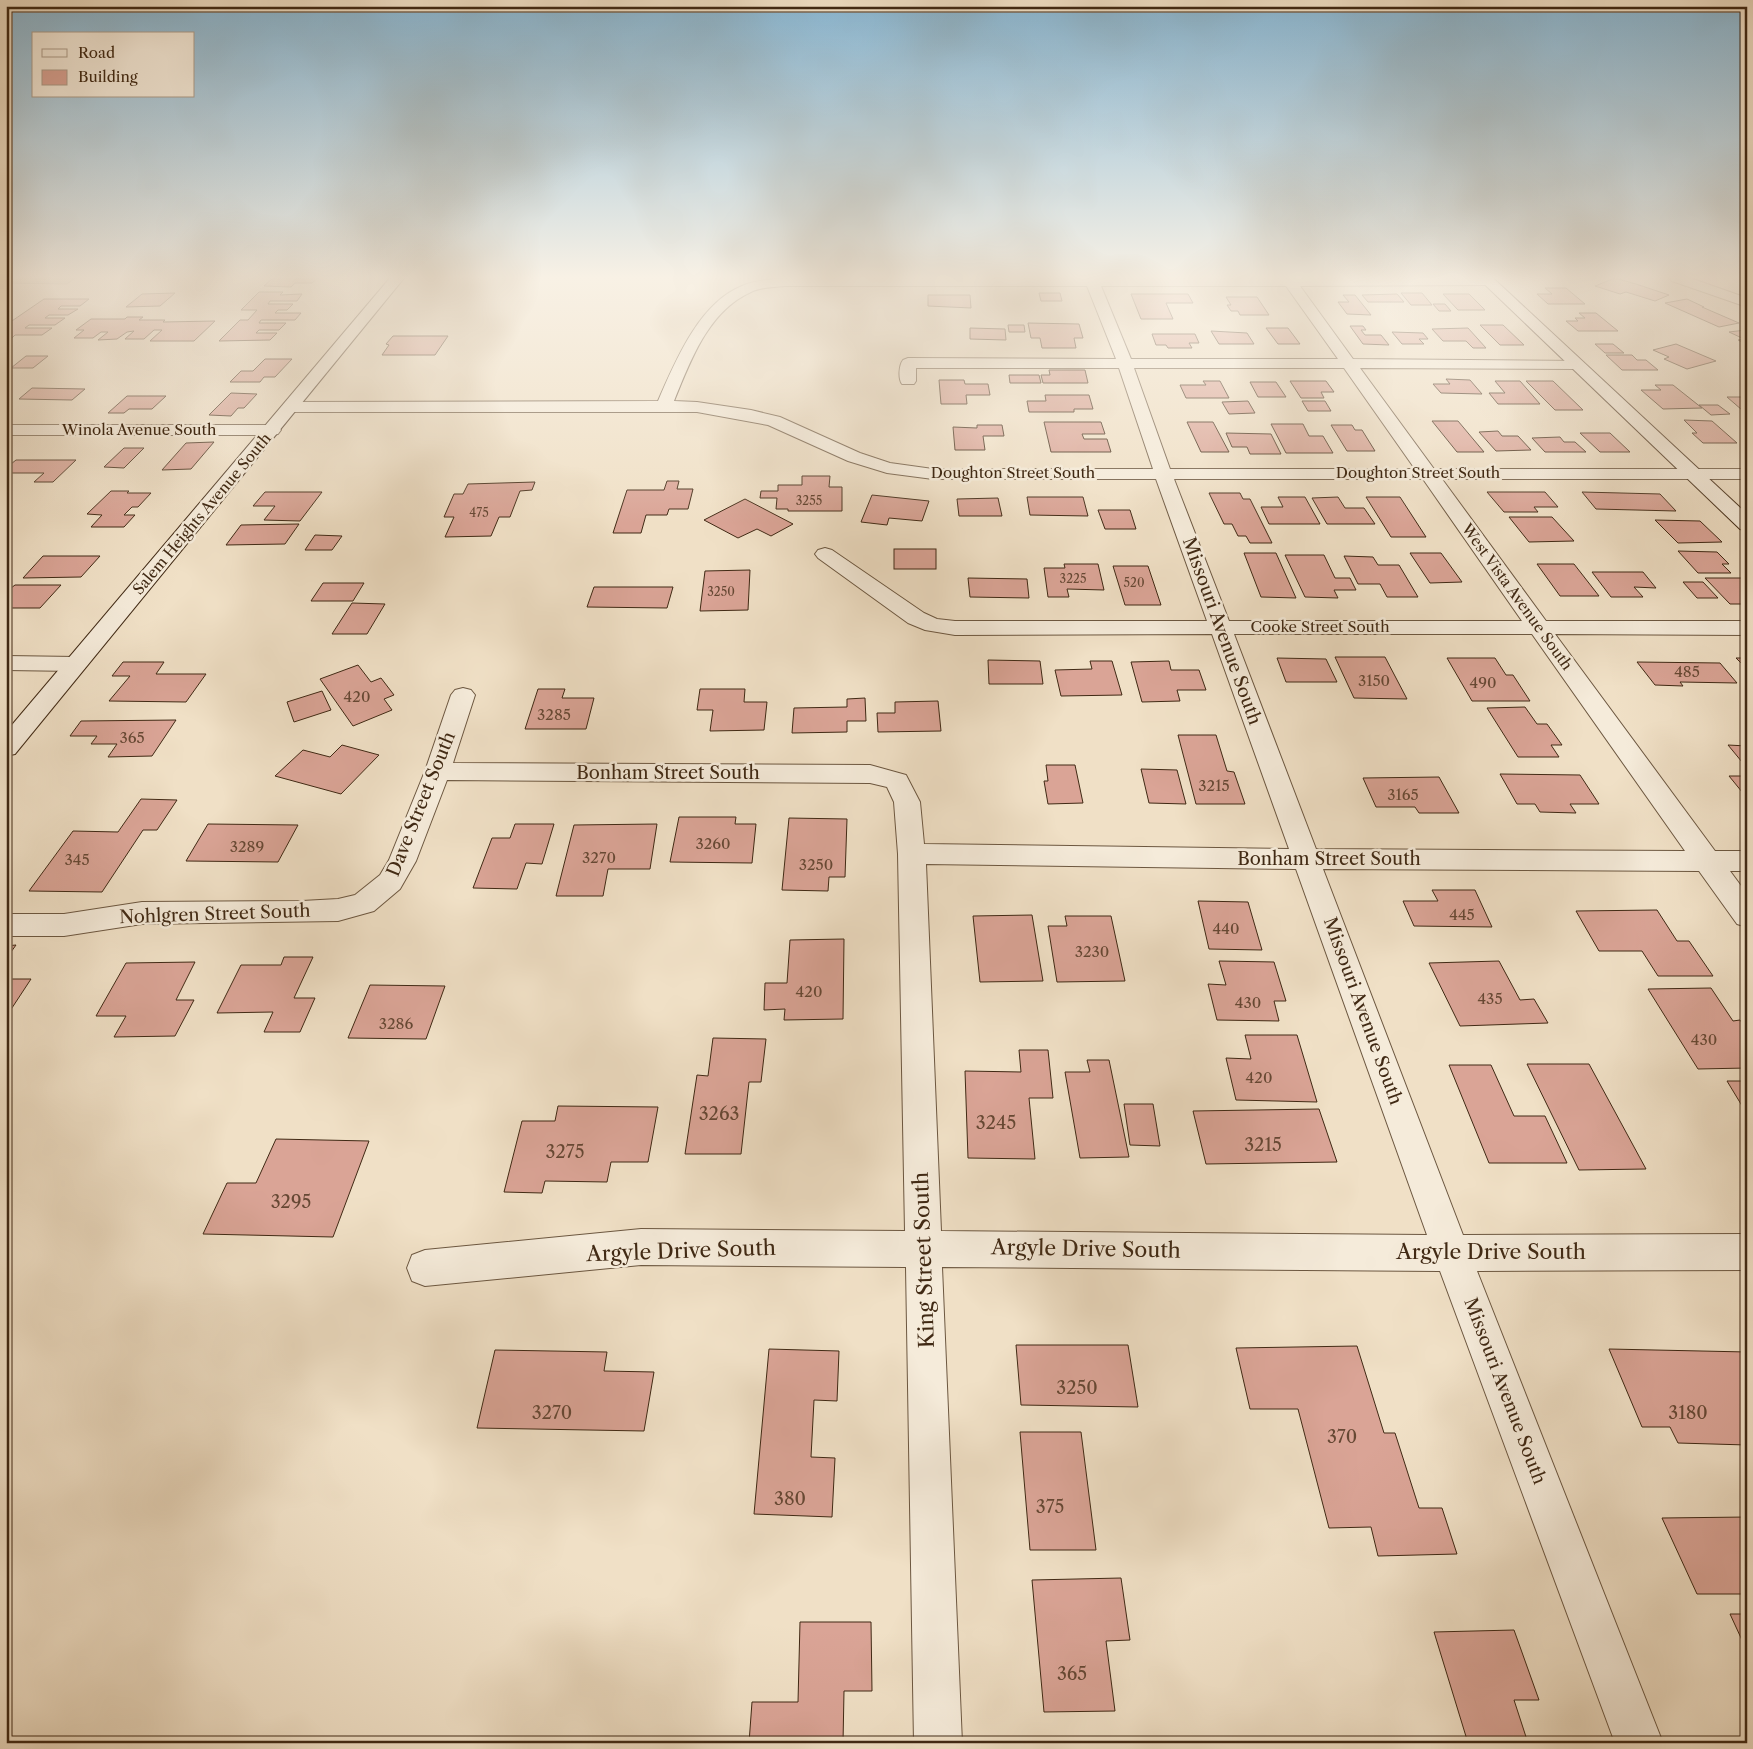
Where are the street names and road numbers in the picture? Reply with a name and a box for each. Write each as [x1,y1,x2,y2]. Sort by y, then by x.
street label: Winola Avenue South [61,420,217,439]
street label: Salem Heights Avenue South [128,429,275,598]
street label: Doughton Street South [931,463,1096,482]
street label: Doughton Street South [1336,463,1501,482]
street label: West Vista Avenue South [1457,519,1577,674]
street label: Missouri Avenue South [1178,534,1266,728]
street label: Cooke Street South [1250,617,1390,636]
street label: Dave Street South [382,728,460,880]
street label: Bonham Street South [576,762,760,784]
street label: Bonham Street South [1237,848,1421,870]
street label: Nohlgren Street South [119,900,311,928]
street label: Missouri Avenue South [1319,914,1407,1108]
street label: King Street South [908,1171,939,1349]
street label: Argyle Drive South [990,1234,1181,1263]
street label: Argyle Drive South [585,1235,776,1266]
street label: Argyle Drive South [1395,1239,1586,1264]
street label: Missouri Avenue South [1459,1295,1551,1487]

